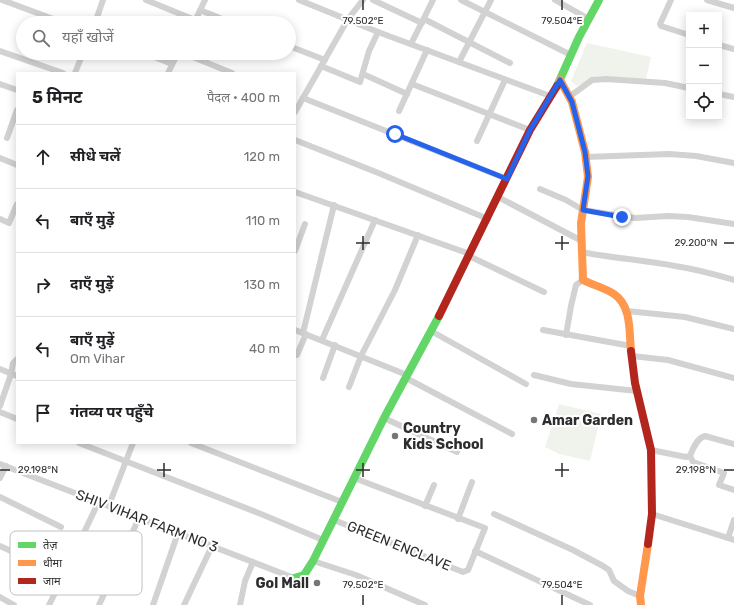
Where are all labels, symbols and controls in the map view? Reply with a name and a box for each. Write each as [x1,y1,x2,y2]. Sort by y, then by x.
map controls [686,12,722,120]
button: + [686,12,722,48]
text: 79.502°E [342,15,384,27]
text: 79.504°E [541,15,583,27]
search box [16,16,296,60]
icon: search [30,27,52,49]
text: यहाँ खोजें [62,28,114,46]
button: − [686,48,722,84]
button: locate [686,84,722,120]
text: 5 मिनट [32,87,82,107]
text: पैदल · 400 m [207,90,280,105]
route start [386,125,404,143]
icon: ahead [32,146,54,168]
text: सीधे चलें [70,147,120,165]
text: 120 m [244,149,280,164]
route end [613,208,631,226]
icon: left [32,210,54,232]
text: बाएँ मुड़ें [70,211,114,229]
text: 110 m [246,213,280,228]
text: 29.200°N [674,237,718,249]
icon: right [32,274,54,296]
text: दाएँ मुड़ें [70,275,113,293]
text: 130 m [244,277,280,292]
text: बाएँ मुड़ें [70,331,114,349]
icon: left [32,338,54,360]
text: 40 m [249,341,280,356]
text: Om Vihar [70,351,125,366]
icon: arrive [32,402,54,424]
text: गंतव्य पर पहुँचे [70,403,154,421]
place label: Amar Garden [542,412,633,429]
marker: Amar Garden [529,415,539,425]
place label: Country Kids School [403,420,484,453]
marker: Country Kids School [390,431,400,441]
text: 29.198°N [18,464,58,476]
text: 29.198°N [676,464,716,476]
street label: SHIV VIHAR FARM NO 3 [73,486,221,556]
street label: GREEN ENCLAVE [345,517,453,575]
legend [10,531,142,595]
text: तेज़ [43,539,58,552]
text: धीमा [43,557,62,570]
text: जाम [43,575,61,588]
place label: Gol Mall [256,575,309,592]
marker: Gol Mall [312,578,322,588]
text: 79.502°E [342,579,384,591]
text: 79.504°E [541,579,583,591]

